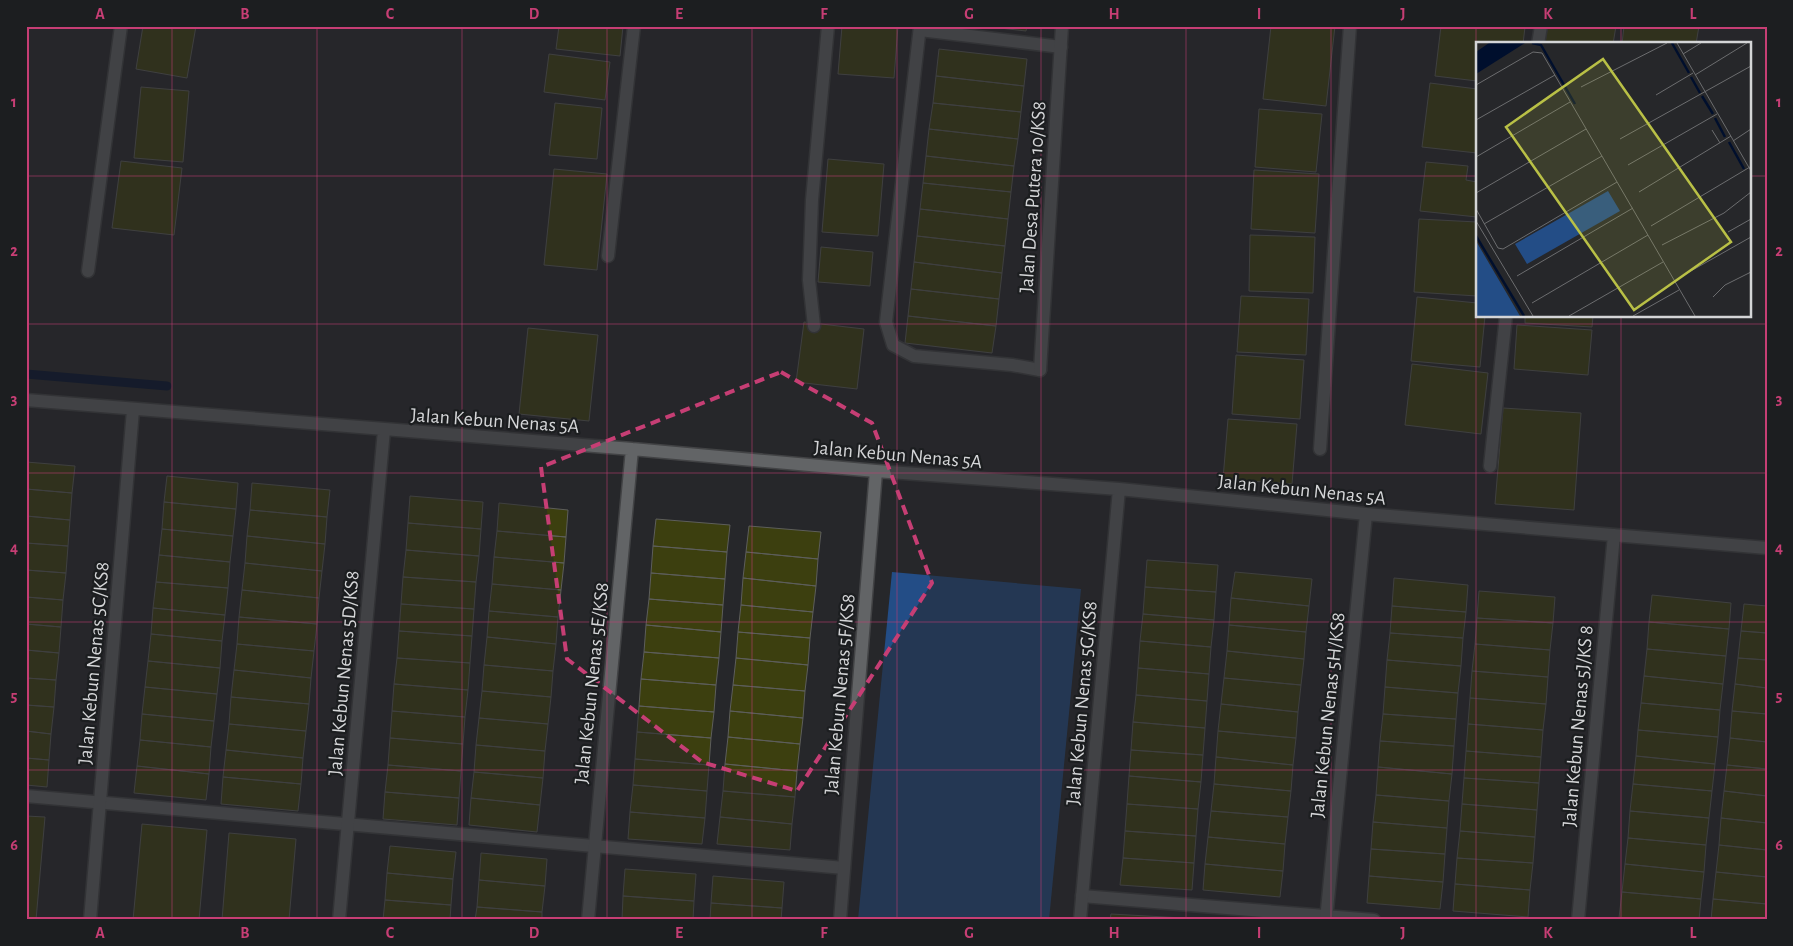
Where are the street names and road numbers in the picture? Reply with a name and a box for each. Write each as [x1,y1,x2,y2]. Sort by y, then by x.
street label: Jalan Desa Putera 10/KS8 [1016,101,1050,294]
street label: Jalan Kebun Nenas 5A [410,405,580,437]
street label: Jalan Kebun Nenas 5A [813,438,983,472]
street label: Jalan Kebun Nenas 5A [1217,471,1387,509]
street label: Jalan Kebun Nenas 5C/KS8 [75,561,113,765]
street label: Jalan Kebun Nenas 5D/KS8 [325,570,363,777]
street label: Jalan Kebun Nenas 5E/KS8 [571,581,613,785]
street label: Jalan Kebun Nenas 5F/KS8 [821,593,859,795]
street label: Jalan Kebun Nenas 5G/KS8 [1063,600,1101,806]
street label: Jalan Kebun Nenas 5H/KS8 [1307,611,1349,819]
street label: Jalan Kebun Nenas 5J/KS 8 [1559,624,1597,828]

